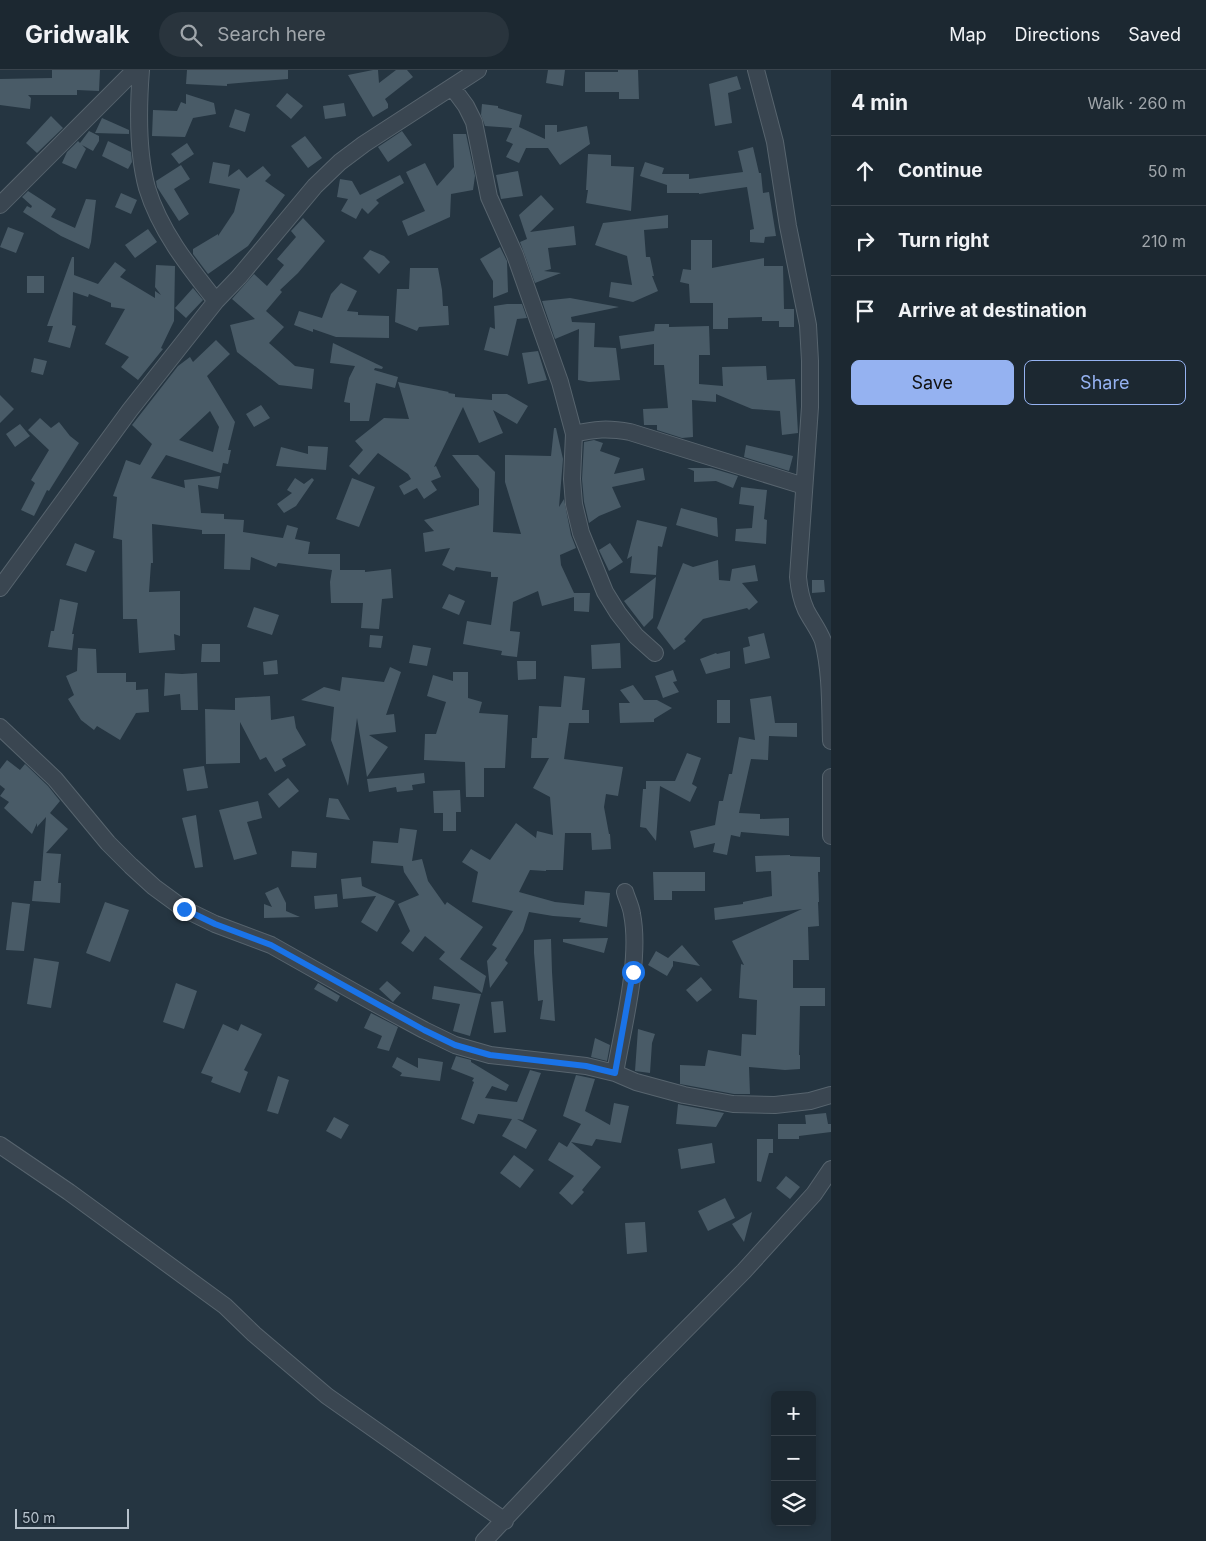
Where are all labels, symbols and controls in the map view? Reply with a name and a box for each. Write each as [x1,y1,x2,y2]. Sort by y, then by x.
search box [159,12,509,57]
text: Gridwalk [25,20,129,49]
icon: search [177,21,205,49]
text: Search here [217,23,326,46]
text: Map [949,24,987,45]
text: Directions [1015,24,1100,45]
text: Saved [1128,24,1181,45]
text: 4 min [851,90,908,115]
text: Walk · 260 m [1088,93,1186,113]
icon: ahead [851,157,879,185]
text: Continue [898,159,983,182]
text: 50 m [1148,161,1186,181]
icon: right [851,227,879,255]
text: Turn right [898,229,989,252]
text: 210 m [1141,231,1186,251]
icon: arrive [851,297,879,325]
text: Arrive at destination [898,299,1087,322]
button: Save [851,360,1014,405]
button: Share [1024,360,1186,405]
route end [173,898,196,921]
route start [622,961,645,984]
map controls [771,1391,816,1526]
button: + [771,1391,816,1436]
button: − [771,1436,816,1481]
button: layers [771,1481,816,1526]
scale bar [15,1506,129,1529]
text: 50 m [22,1509,56,1526]

